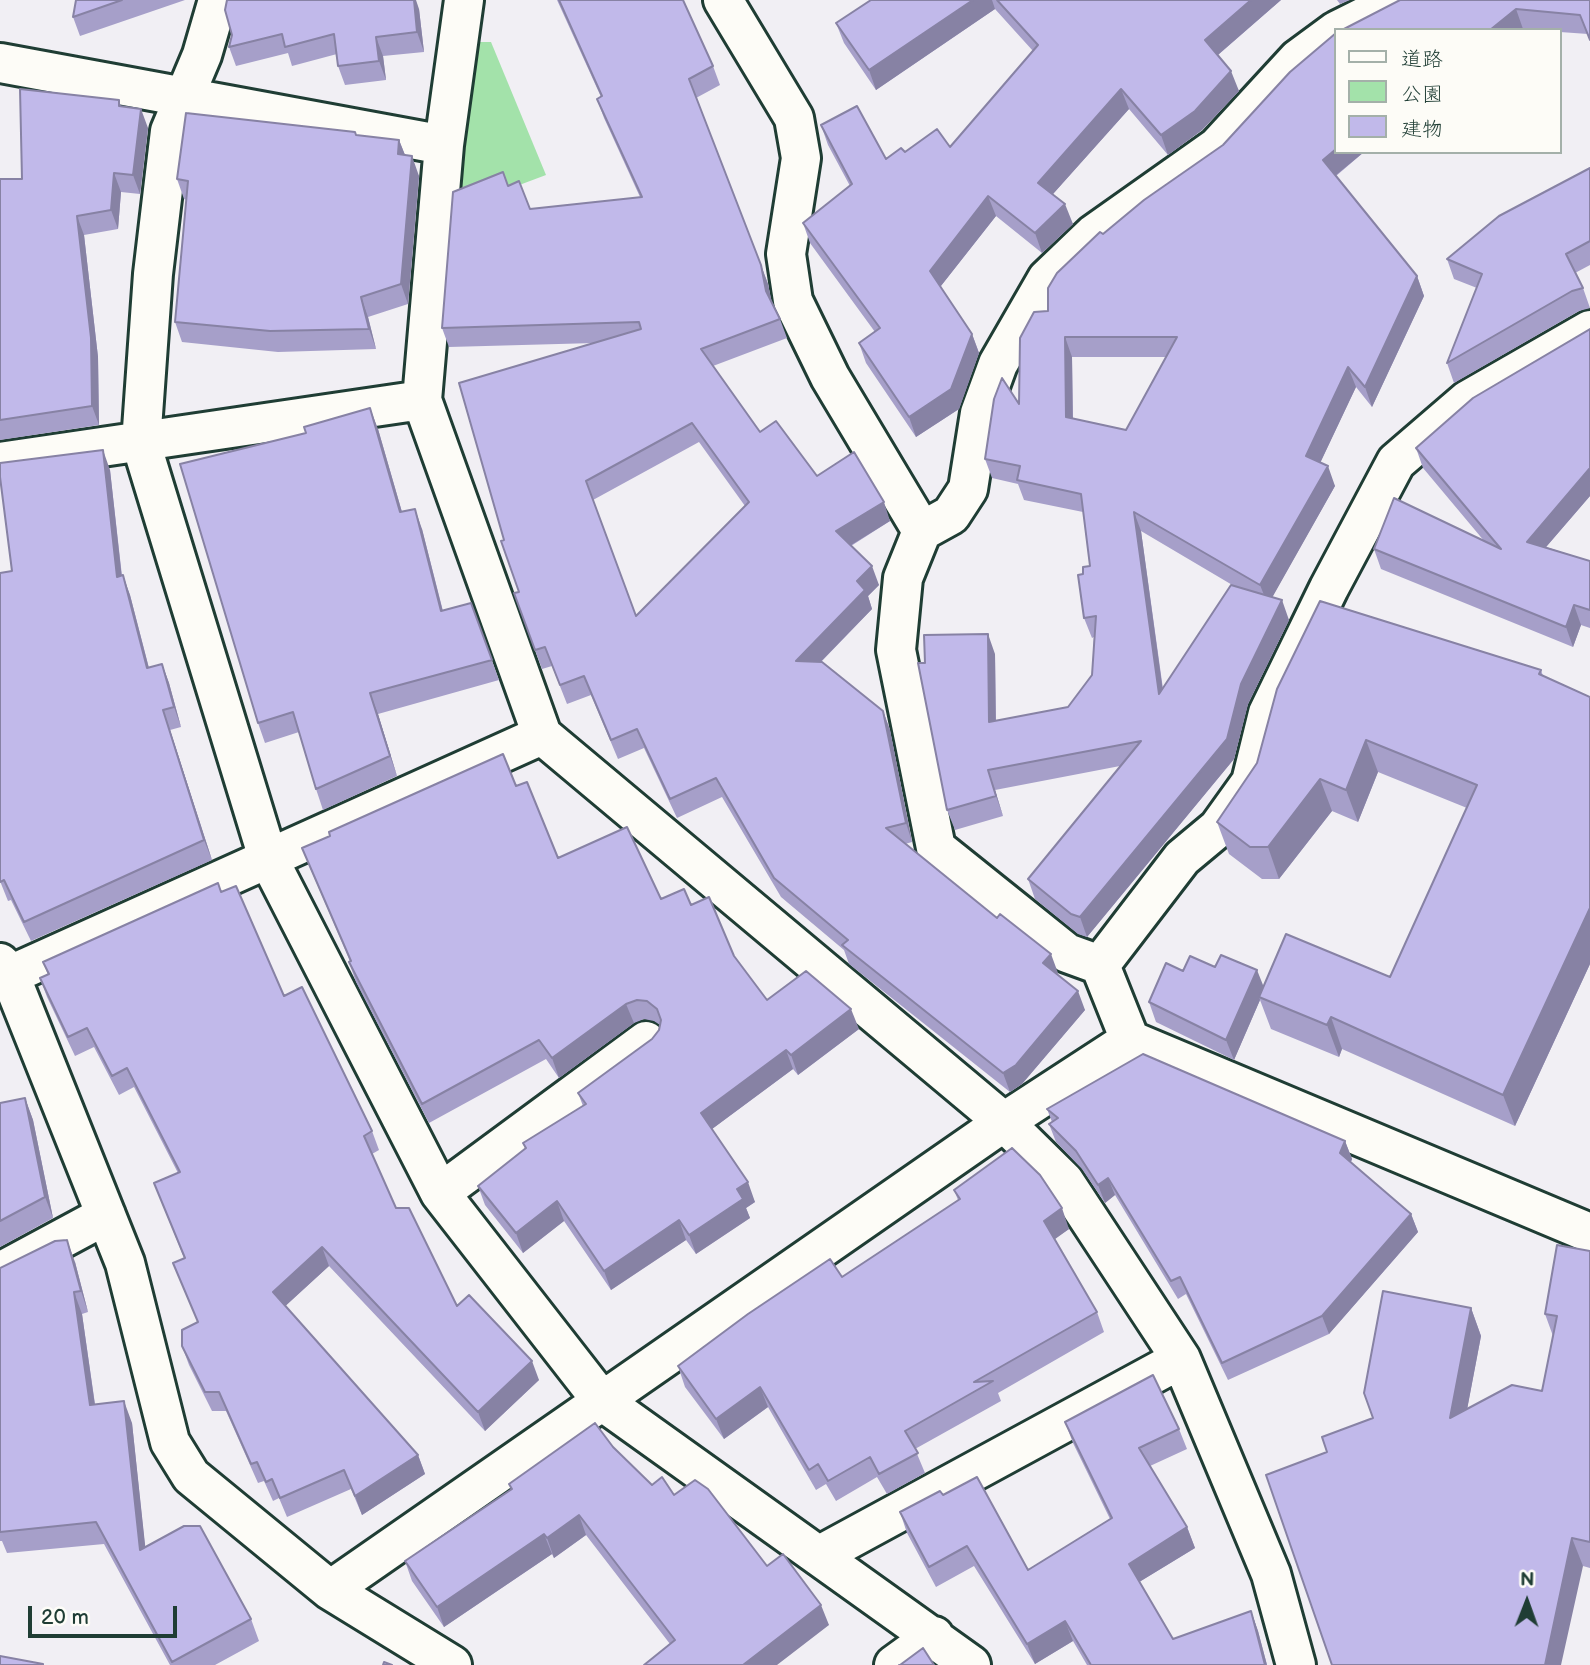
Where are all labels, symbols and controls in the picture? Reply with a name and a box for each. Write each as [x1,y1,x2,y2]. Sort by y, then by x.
legend [1334,28,1562,154]
text: 道路 [1401,47,1443,72]
text: 公園 [1401,82,1443,107]
text: 建物 [1401,117,1443,142]
north arrow [1492,1567,1562,1637]
text: N [1520,1569,1535,1592]
scale bar [32,1592,180,1636]
text: 20 m [41,1605,89,1630]

